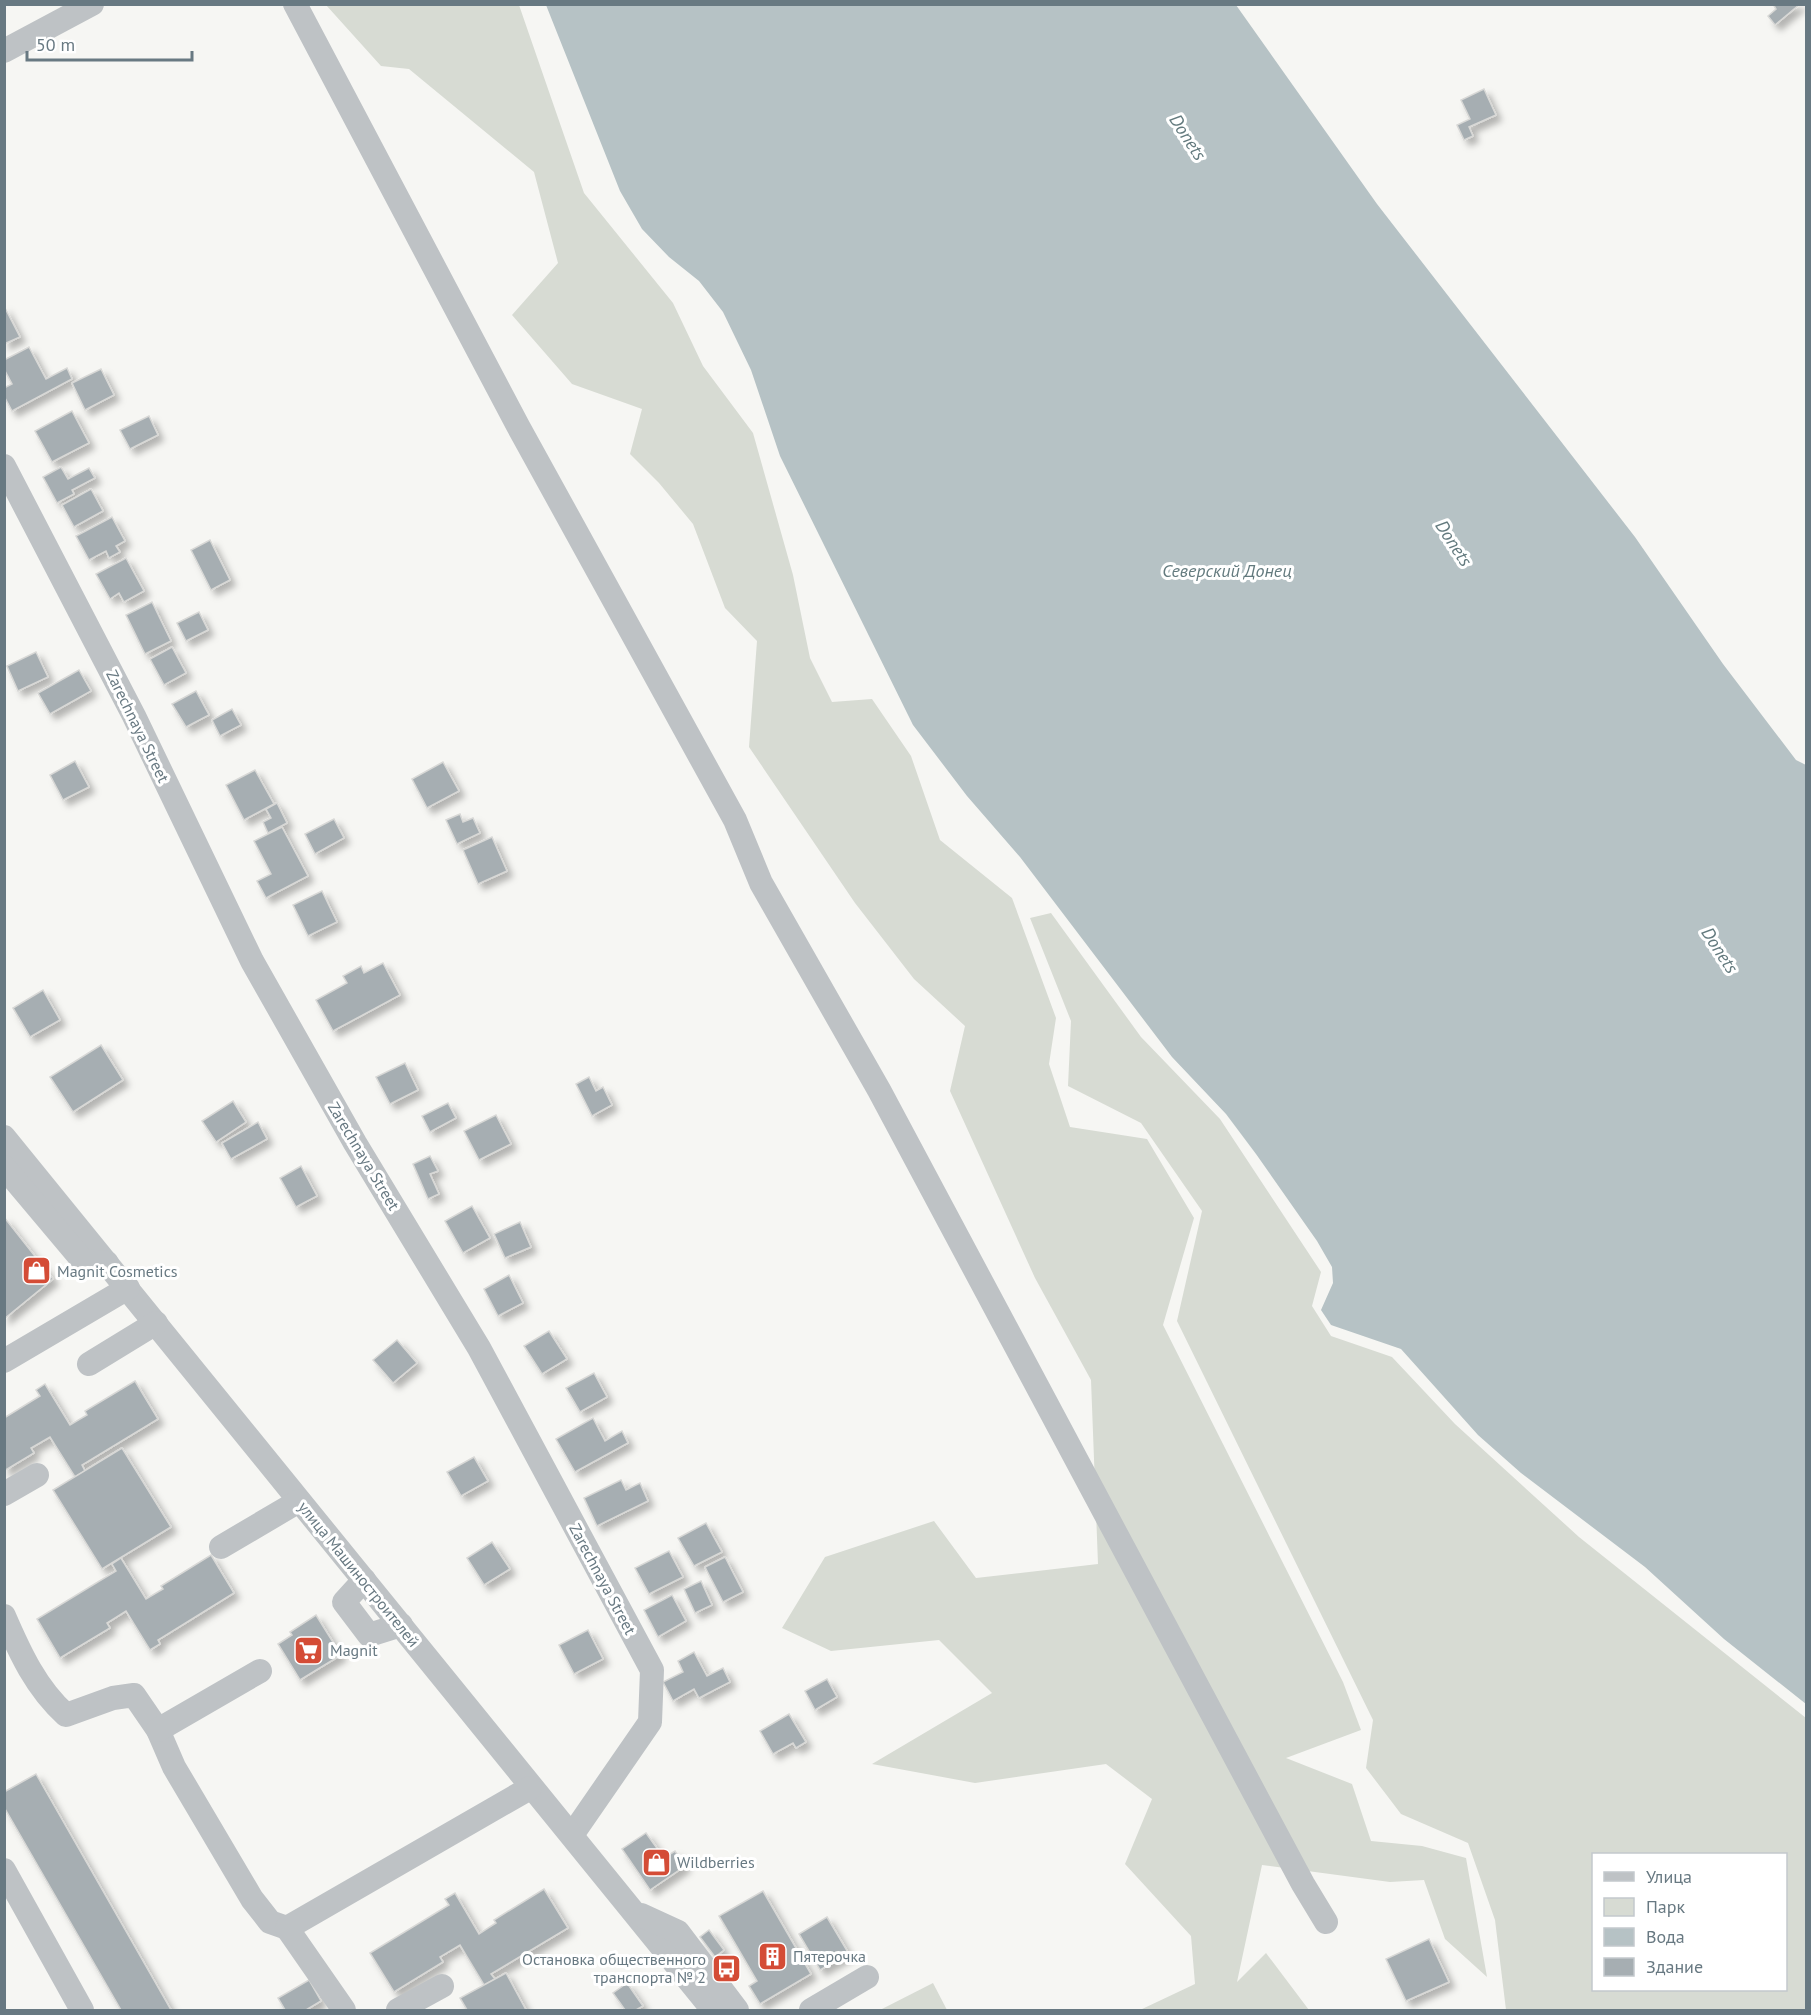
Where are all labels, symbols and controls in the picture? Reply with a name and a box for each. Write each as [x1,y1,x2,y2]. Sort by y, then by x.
scale bar [27,24,192,62]
text: 50 m [36,33,75,56]
water label: Donets [1165,109,1212,165]
water label: Donets [1431,515,1478,571]
water label: Северский Донец [1162,559,1292,582]
street label: Zarechnaya Street [102,666,174,786]
water label: Donets [1697,922,1744,978]
street label: Zarechnaya Street [324,1098,405,1214]
shop icon: Magnit Cosmetics [20,1255,52,1287]
place label: Magnit Cosmetics [57,1261,178,1281]
street label: улица Машиностроителей [294,1497,424,1651]
street label: Zarechnaya Street [565,1520,641,1638]
supermarket icon: Magnit [293,1634,325,1666]
place label: Magnit [330,1640,378,1660]
shop icon: Wildberries [640,1846,672,1878]
place label: Wildberries [677,1852,755,1872]
legend [1592,1853,1787,1991]
text: Улица [1646,1865,1692,1888]
text: Парк [1646,1895,1686,1918]
text: Вода [1646,1925,1685,1948]
building icon: Пятерочка [756,1940,788,1972]
place label: Пятерочка [793,1946,866,1966]
place label: Остановка общественного транспорта № 2 [522,1949,706,1987]
bus stop icon: Остановка общественного транспорта № 2 [711,1952,743,1984]
text: Здание [1646,1955,1703,1978]

